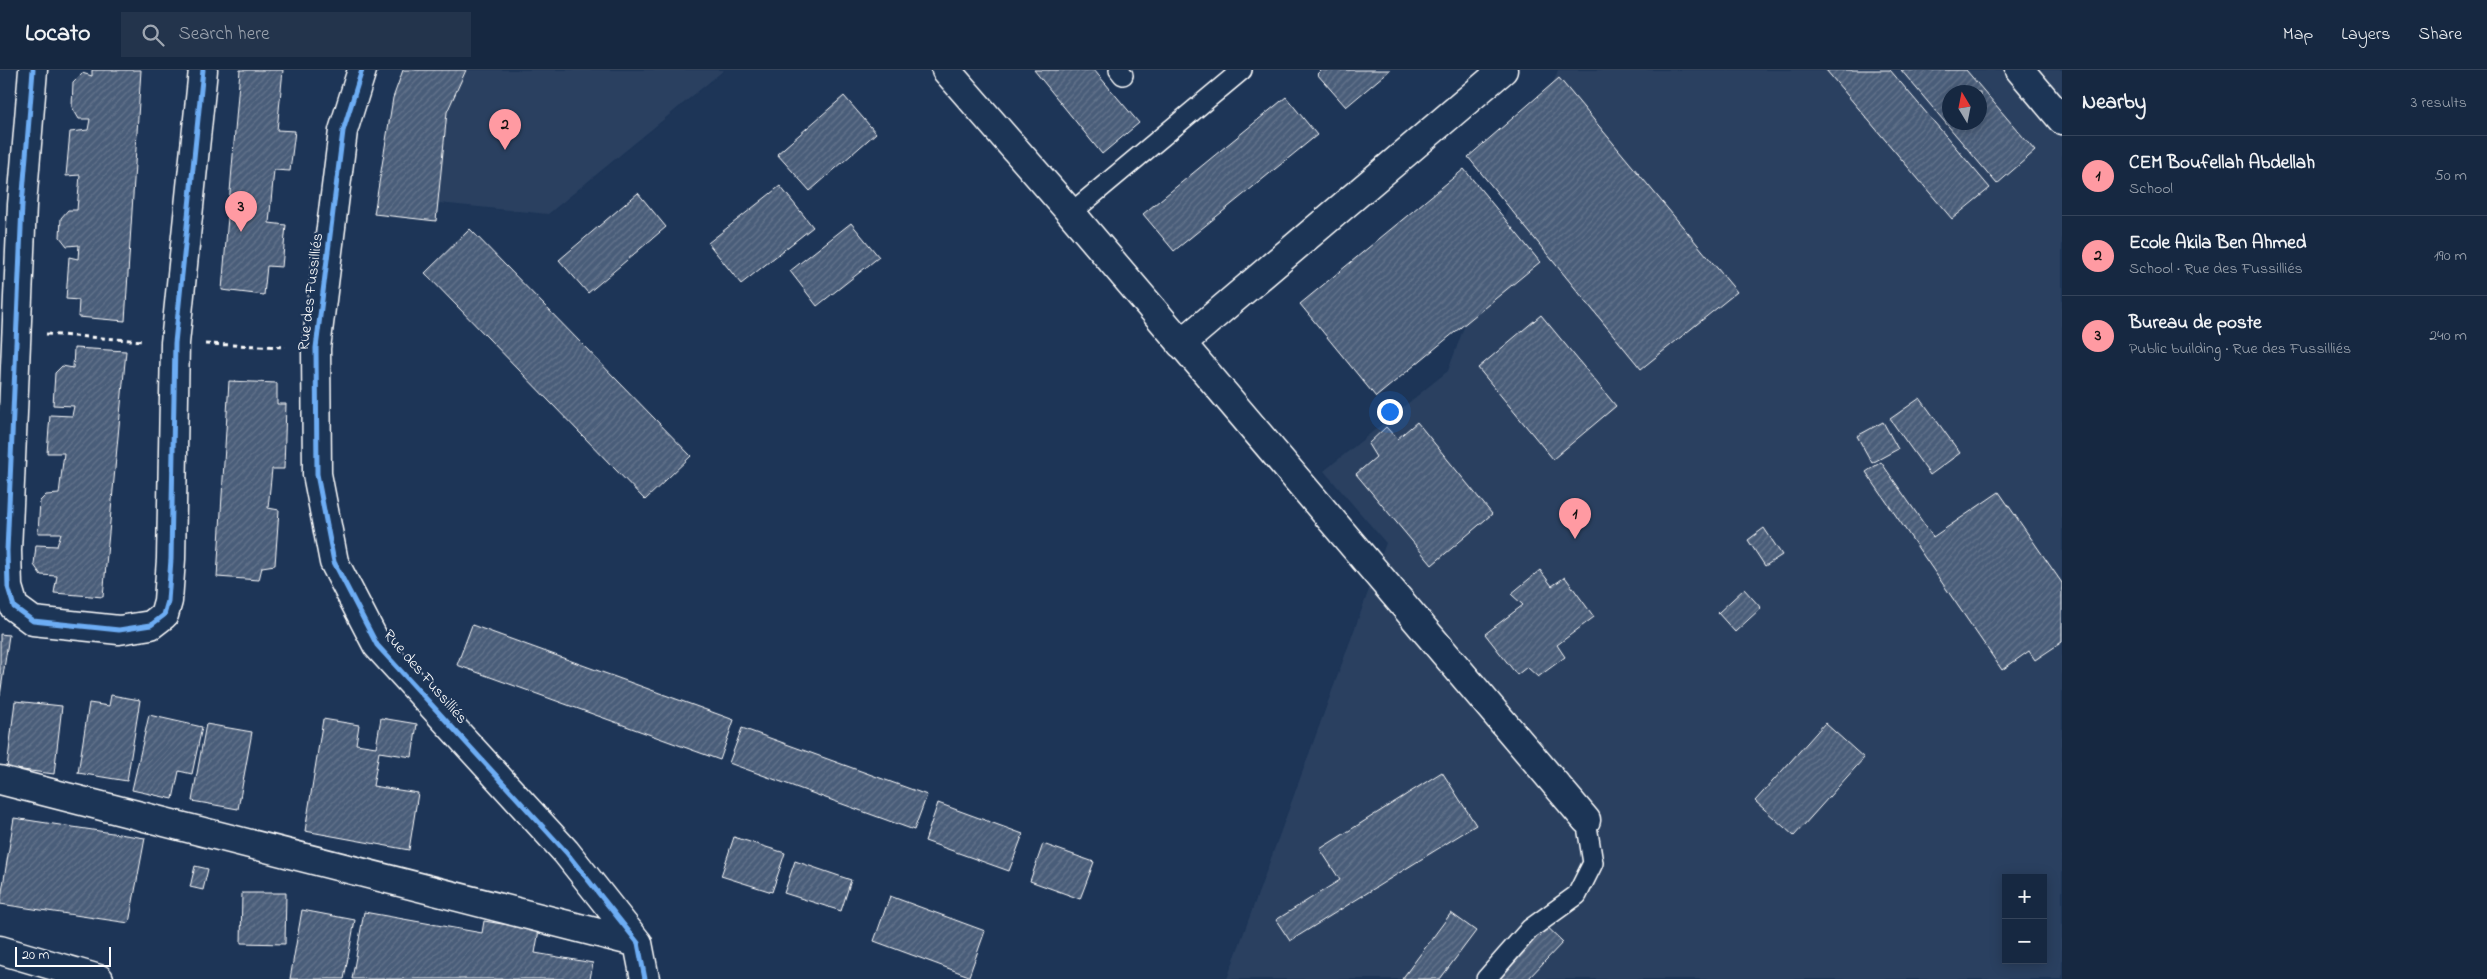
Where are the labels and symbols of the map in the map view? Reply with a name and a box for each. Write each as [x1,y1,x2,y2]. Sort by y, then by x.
north arrow [1942,85,1987,130]
pin: 2 [489,109,521,150]
pin: 3 [225,191,257,232]
street label: Rue des Fussilliés [292,232,330,352]
your location [1377,399,1403,425]
pin: 1 [1559,498,1591,539]
street label: Rue des Fussilliés [377,624,473,730]
scale bar [15,944,111,967]

